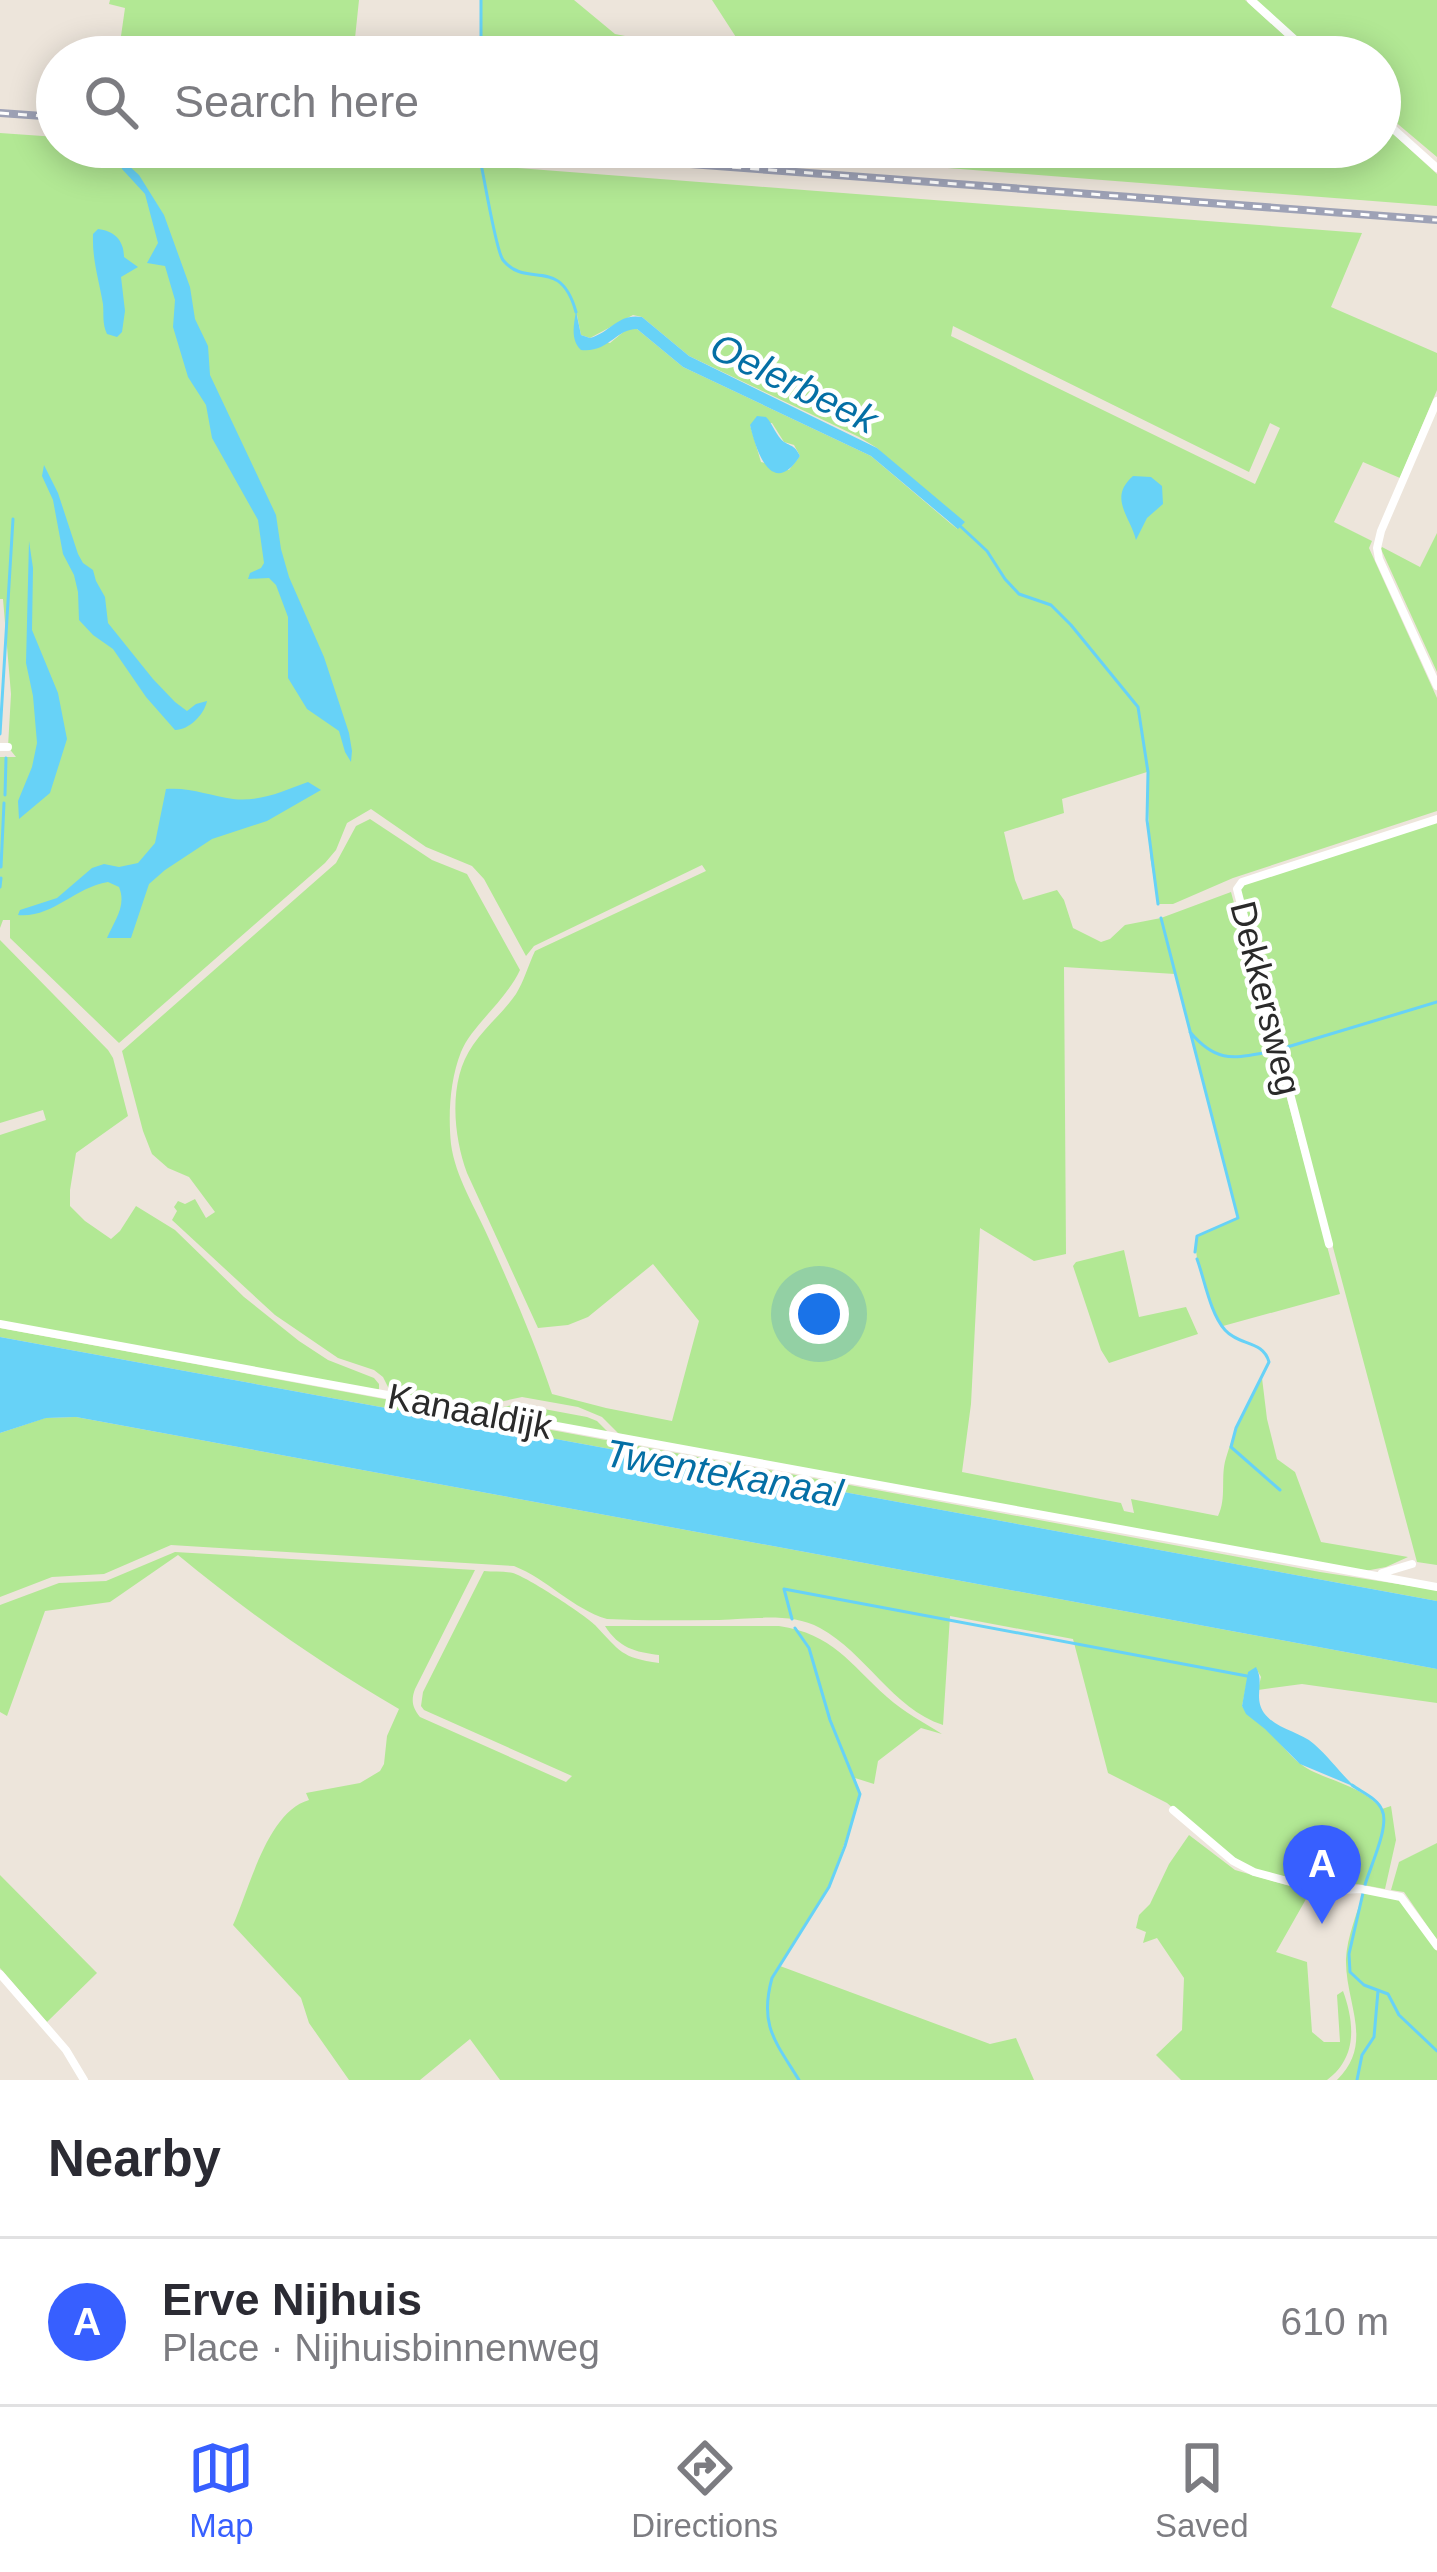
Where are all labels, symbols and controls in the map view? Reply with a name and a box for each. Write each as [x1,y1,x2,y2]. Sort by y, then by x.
search box [36,36,1401,168]
icon: search [78,69,144,135]
text: Search here [174,76,419,127]
water label: Oelerbeek [704,324,887,443]
street label: Dekkersweg [1222,897,1310,1099]
your location [789,1284,849,1344]
street label: Kanaaldijk [385,1375,556,1447]
water label: Twentekanaal [602,1431,847,1515]
pin: A [1283,1825,1361,1924]
text: Nearby [48,2130,221,2187]
text: Erve Nijhuis [162,2274,422,2325]
text: A [73,2300,101,2343]
text: 610 m [1281,2300,1389,2343]
text: Place · Nijhuisbinnenweg [162,2326,600,2369]
tab: Map [188,2435,254,2545]
tab: Directions [631,2435,778,2545]
tab: Saved [1155,2435,1249,2545]

